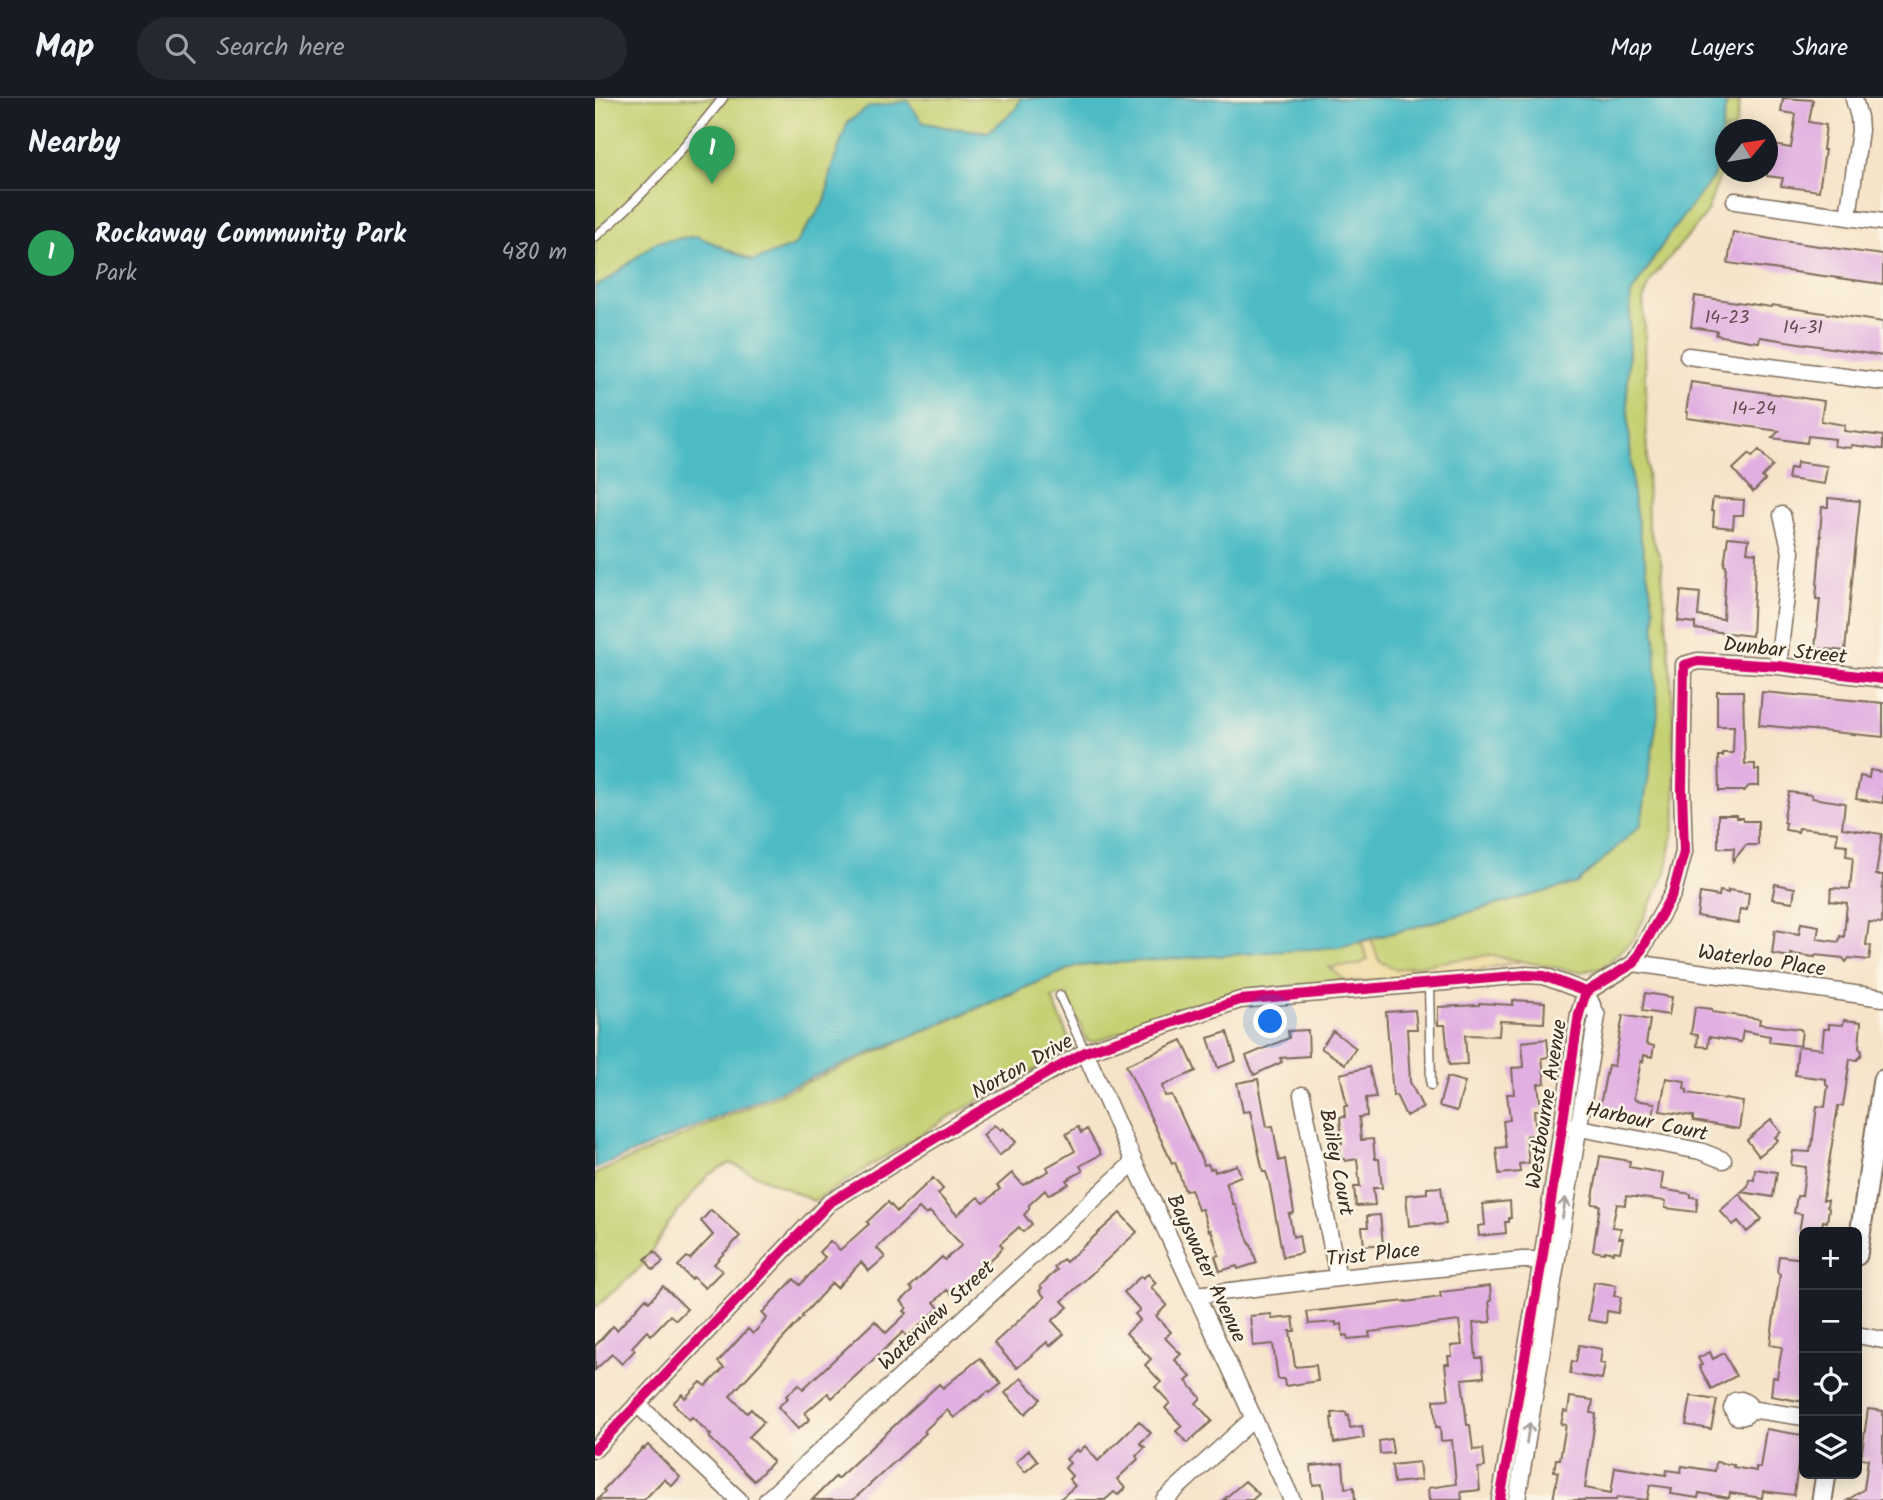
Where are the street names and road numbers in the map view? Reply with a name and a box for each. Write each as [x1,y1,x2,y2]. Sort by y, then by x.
street label: Dunbar Street [1721,629,1849,674]
street label: Waterloo Place [1696,936,1828,987]
street label: Westbourne Avenue [1518,1016,1577,1191]
street label: Norton Drive [966,1026,1080,1109]
street label: Harbour Court [1583,1093,1712,1152]
street label: Bailey Court [1309,1106,1362,1219]
street label: Bayswater Avenue [1157,1189,1255,1349]
street label: Trist Place [1325,1234,1422,1277]
street label: Waterview Street [871,1252,1004,1379]

